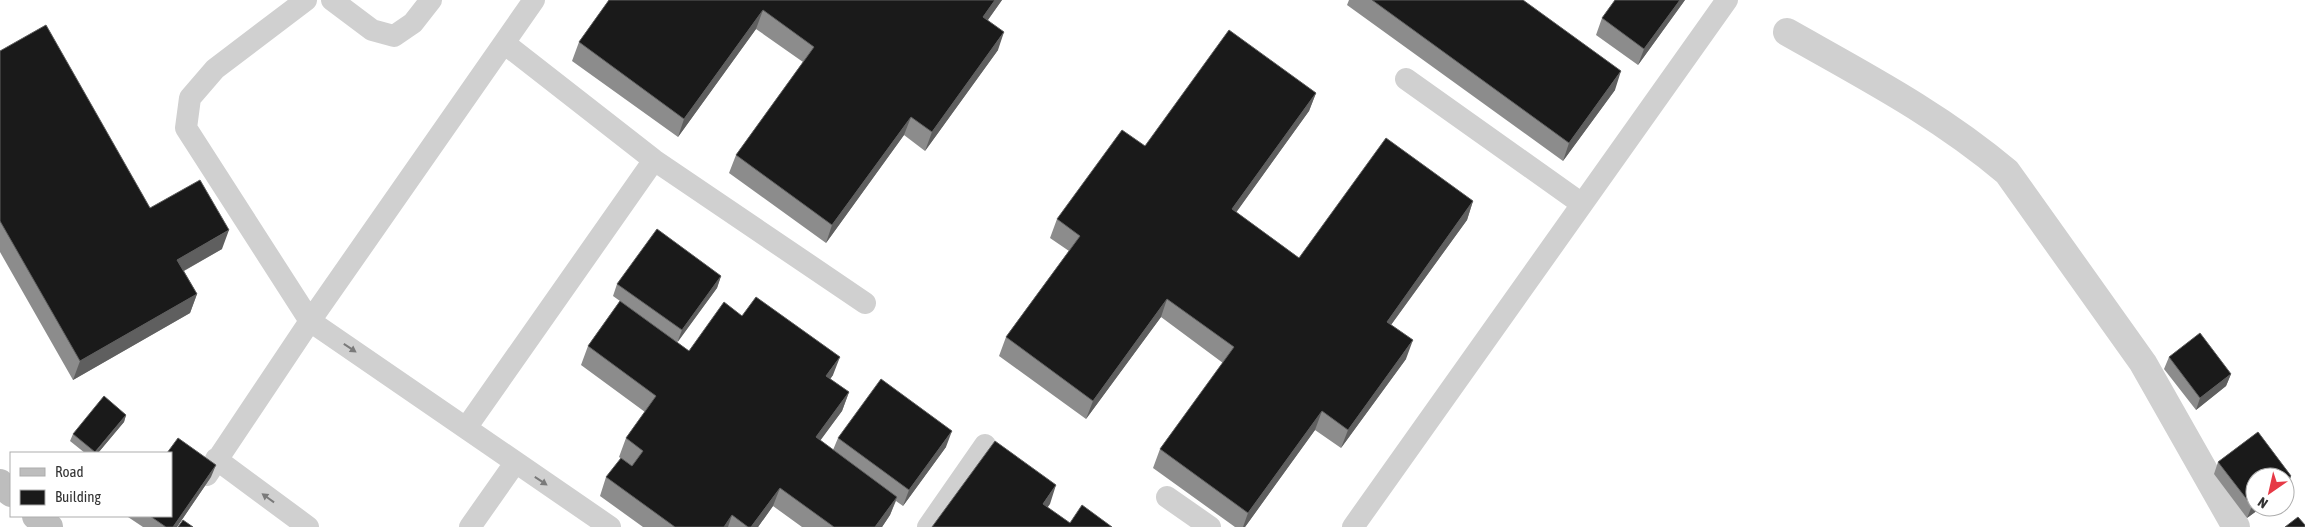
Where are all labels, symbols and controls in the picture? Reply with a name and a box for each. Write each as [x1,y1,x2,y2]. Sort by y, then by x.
one-way arrow [343,343,357,353]
legend [10,452,172,517]
text: Road [55,463,84,480]
north arrow [2245,467,2295,517]
one-way arrow [534,476,548,485]
text: Building [55,488,101,505]
one-way arrow [261,493,275,503]
text: N [2255,494,2271,512]

